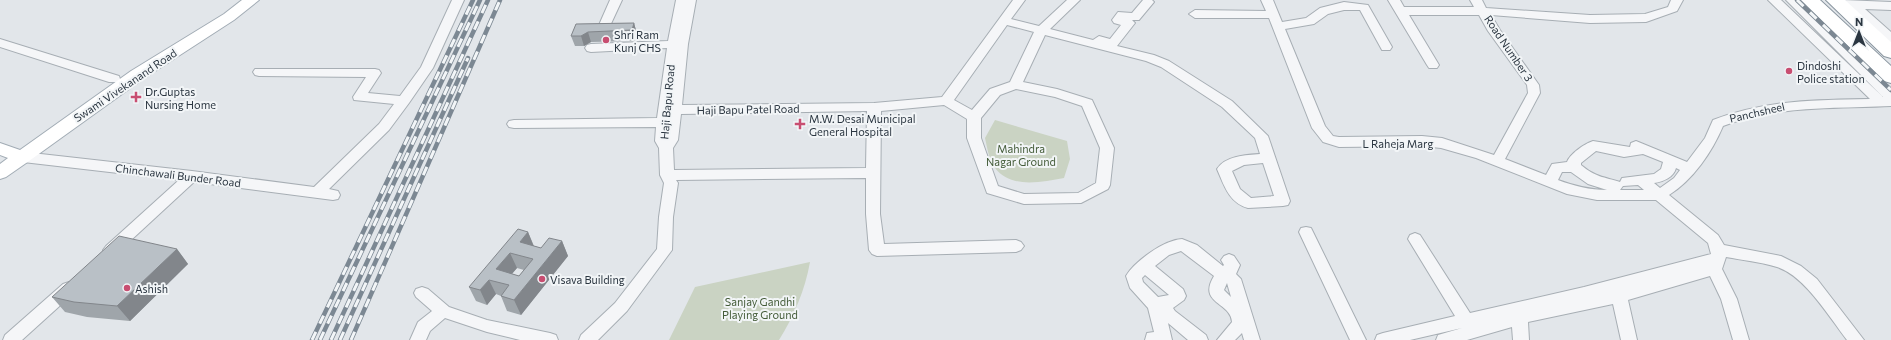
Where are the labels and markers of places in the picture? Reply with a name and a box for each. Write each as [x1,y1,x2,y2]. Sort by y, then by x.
place label: Shri Ram Kunj CHS [614,28,661,54]
marker: Shri Ram Kunj CHS [601,35,611,45]
place label: Dindoshi Police station [1797,59,1865,85]
marker: Dindoshi Police station [1784,66,1794,76]
place label: Dr.Guptas Nursing Home [145,85,216,111]
marker: Dr.Guptas Nursing Home [130,91,142,103]
place label: M.W. Desai Municipal General Hospital [809,112,915,138]
marker: M.W. Desai Municipal General Hospital [794,118,806,130]
place label: Visava Building [550,273,625,286]
marker: Visava Building [537,274,547,284]
place label: Ashish [135,282,168,295]
marker: Ashish [122,283,132,293]

